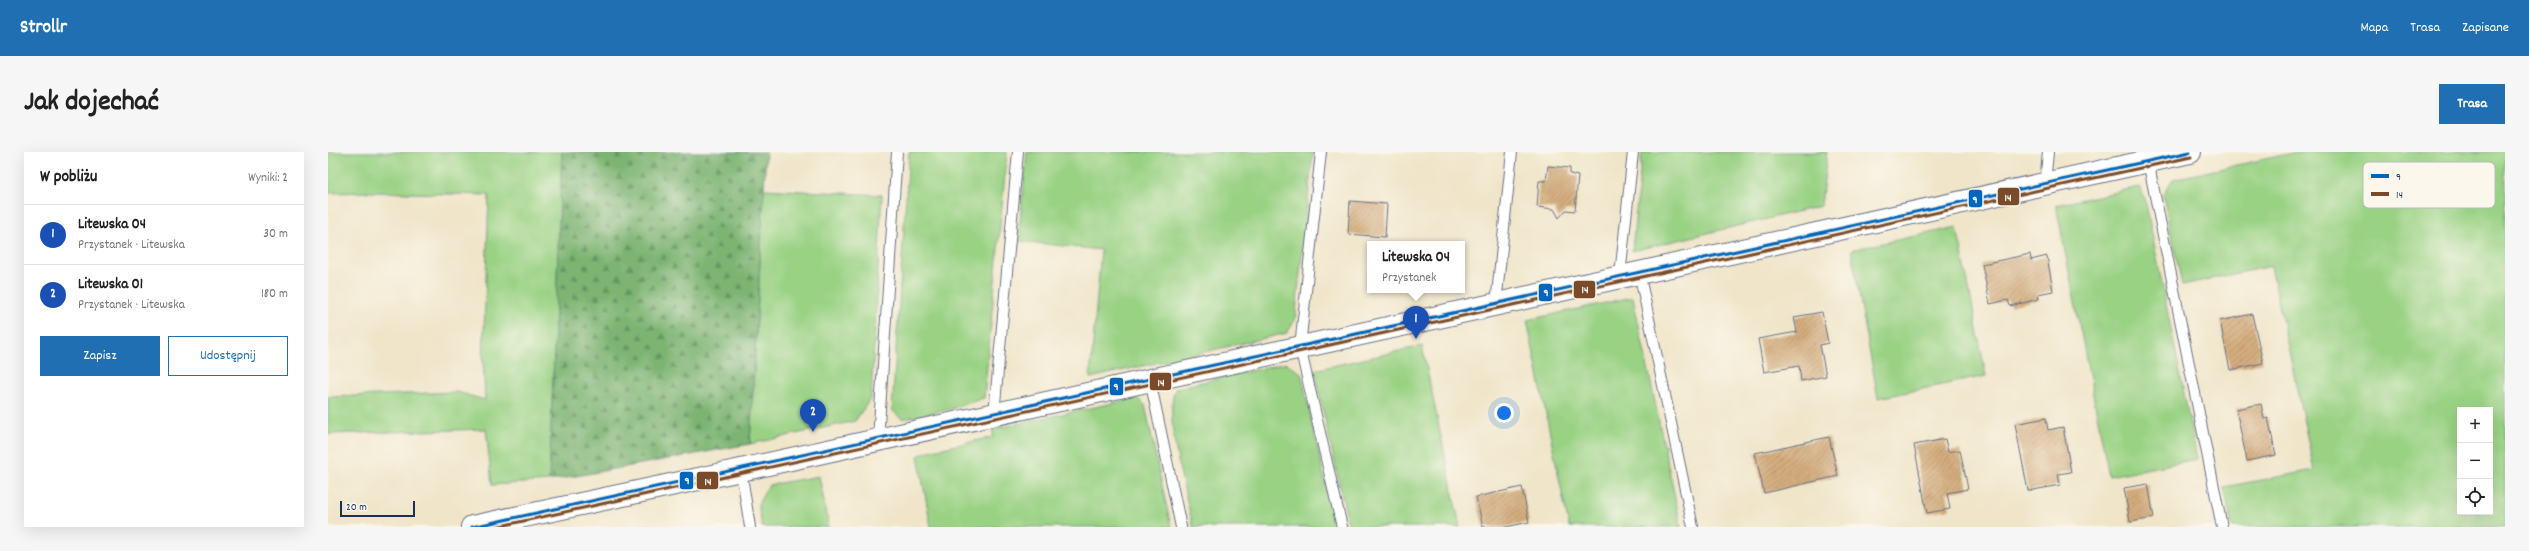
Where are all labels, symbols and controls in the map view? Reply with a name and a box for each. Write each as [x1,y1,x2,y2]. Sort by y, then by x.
text: Strollr [20,15,67,42]
text: Mapa [2361,18,2388,38]
text: Trasa [2410,18,2440,38]
text: Zapisane [2462,18,2509,38]
text: Jak dojechać [24,84,159,124]
button: Trasa [2439,84,2505,124]
legend [2363,162,2495,208]
text: W pobliżu [40,166,97,190]
text: Wyniki: 2 [248,169,288,188]
text: 9 [2396,170,2401,186]
line badge: 14 [1997,187,2020,206]
text: 14 [2396,188,2403,204]
line badge: 9 [1968,189,1983,208]
text: 14 [2005,191,2011,207]
text: 9 [1972,193,1978,209]
text: Litewska 04 [78,214,146,236]
text: 1 [52,225,54,244]
text: 30 m [263,225,288,244]
text: Przystanek · Litewska [78,236,185,255]
popup [1367,241,1465,293]
text: Litewska 04 [1382,247,1450,269]
text: Przystanek [1382,269,1436,288]
text: Litewska 01 [78,274,143,296]
line badge: 14 [1573,280,1596,299]
line badge: 9 [1538,283,1553,302]
text: 14 [1582,283,1588,299]
text: 2 [50,285,56,304]
text: 180 m [261,285,288,304]
text: 9 [1543,286,1549,302]
text: Przystanek · Litewska [78,296,185,315]
pin: 1 [1403,306,1429,339]
button: Zapisz [40,336,160,376]
button: Udostępnij [168,336,288,376]
line badge: 14 [1149,372,1172,391]
text: 14 [1158,376,1164,392]
line badge: 9 [1109,377,1124,396]
text: 9 [1113,380,1119,396]
pin: 2 [800,399,826,432]
your location [1494,403,1514,423]
map controls [2457,407,2493,515]
button: + [2457,407,2493,443]
button: − [2457,443,2493,479]
line badge: 9 [679,471,694,490]
line badge: 14 [696,471,719,490]
text: 9 [684,474,690,490]
text: 14 [705,475,711,491]
button: locate [2457,479,2493,515]
scale bar [340,499,415,518]
text: 20 m [346,500,367,516]

